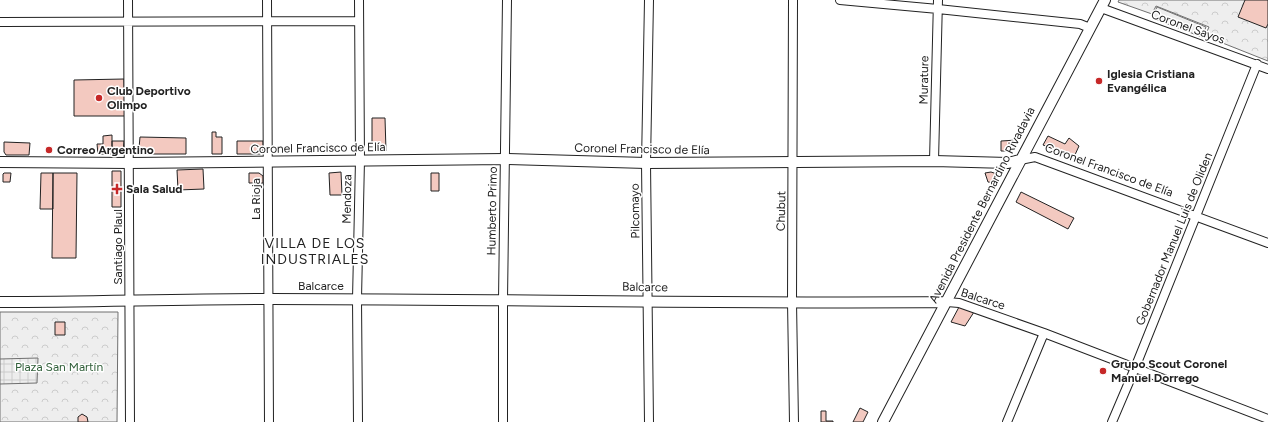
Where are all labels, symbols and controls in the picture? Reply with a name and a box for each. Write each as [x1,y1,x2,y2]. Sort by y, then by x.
street label: Coronel Sayos [1149,7,1227,47]
street label: Murature [917,55,931,105]
place label: Iglesia Cristiana Evangélica [1107,67,1195,95]
marker: Iglesia Cristiana Evangélica [1094,76,1104,86]
place label: Club Deportivo Olimpo [107,84,191,112]
marker: Club Deportivo Olimpo [94,93,104,103]
street label: Avenida Presidente Bernardino Rivadavia [926,105,1038,305]
street label: Coronel Francisco de Elía [250,140,386,156]
street label: Coronel Francisco de Elía [1043,140,1175,200]
street label: Coronel Francisco de Elía [574,141,710,157]
place label: Correo Argentino [57,143,154,157]
marker: Correo Argentino [44,145,54,155]
street label: Gobernador Manuel Luis de Oliden [1133,150,1215,327]
street label: Humberto Primo [484,166,500,256]
street label: Mendoza [340,174,354,224]
street label: La Rioja [249,178,263,220]
place label: Sala Salud [126,182,182,196]
marker: Sala Salud [111,183,123,195]
street label: Pilcomayo [628,183,642,239]
street label: Chubut [774,190,788,231]
street label: Santiago Plaul [111,209,125,285]
district label: VILLA DE LOS INDUSTRIALES [261,235,369,268]
street label: Balcarce [298,279,344,293]
street label: Balcarce [622,280,668,294]
street label: Balcarce [959,285,1007,313]
place label: Grupo Scout Coronel Manuel Dorrego [1111,357,1227,385]
park label: Plaza San Martín [15,360,103,374]
marker: Grupo Scout Coronel Manuel Dorrego [1098,366,1108,376]

